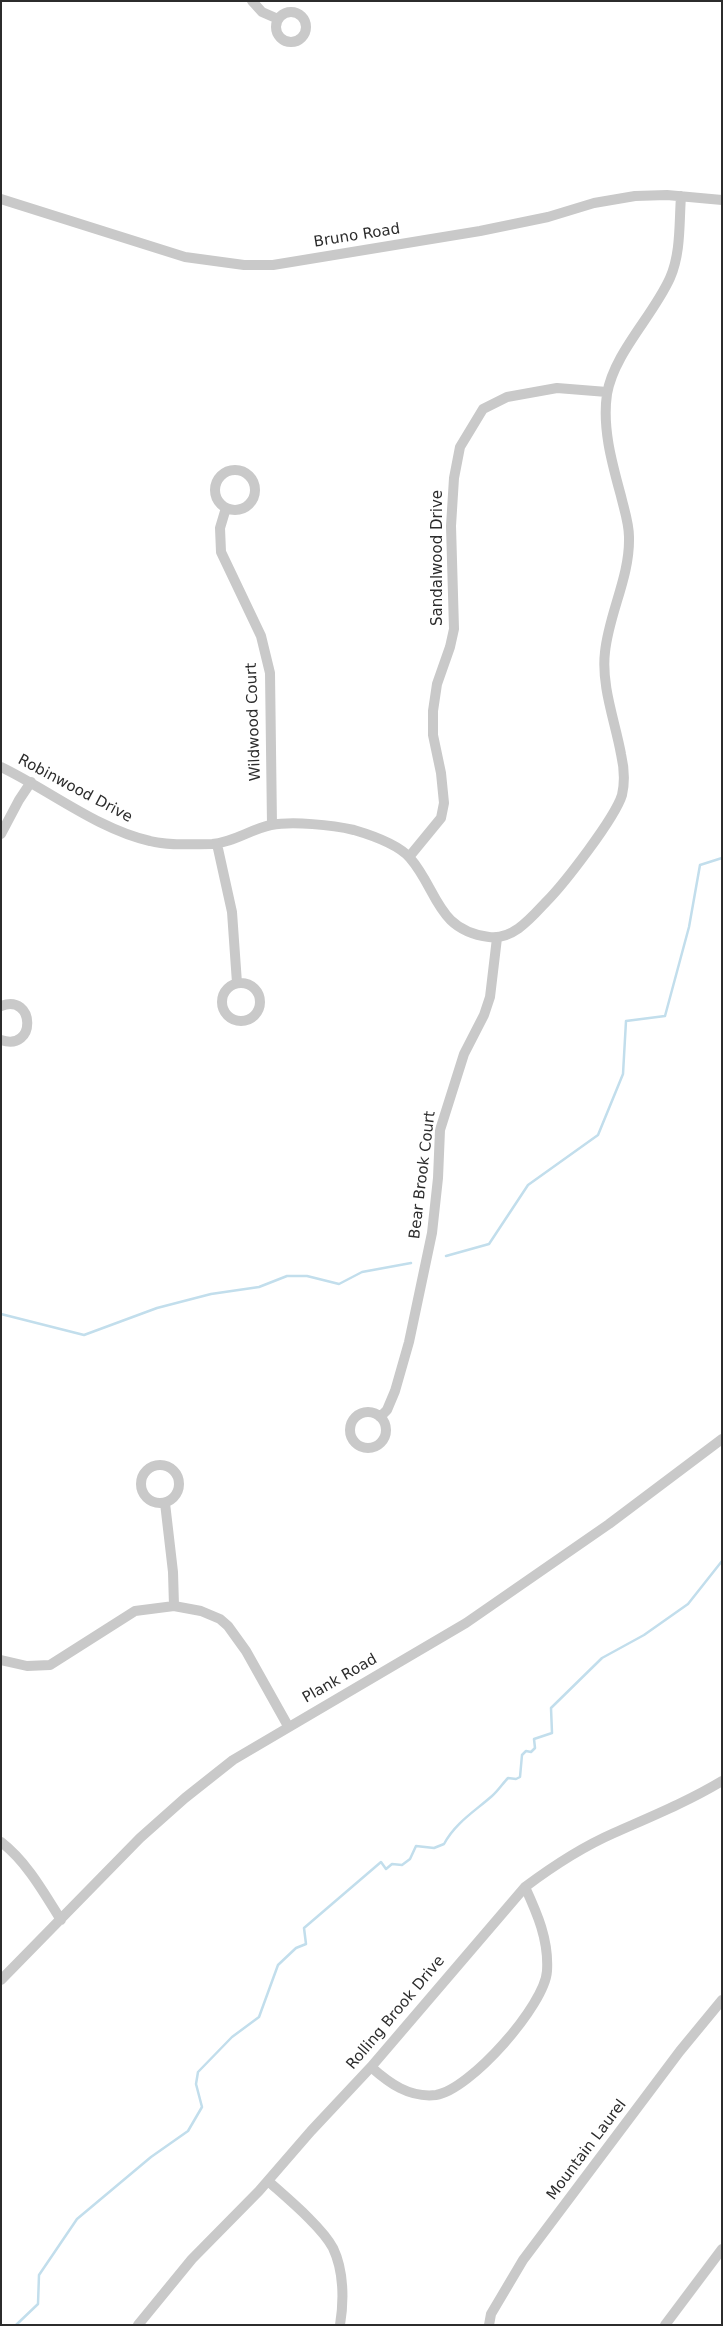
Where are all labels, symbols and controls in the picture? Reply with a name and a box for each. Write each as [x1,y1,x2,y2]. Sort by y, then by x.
street label: Bruno Road [313,220,401,252]
street label: Sandalwood Drive [429,490,447,626]
street label: Wildwood Court [243,662,265,782]
street label: Robinwood Drive [15,751,135,827]
street label: Bear Brook Court [406,1110,440,1240]
street label: Plank Road [300,1650,380,1708]
street label: Rolling Brook Drive [343,1952,449,2074]
street label: Mountain Laurel [543,2096,631,2204]

